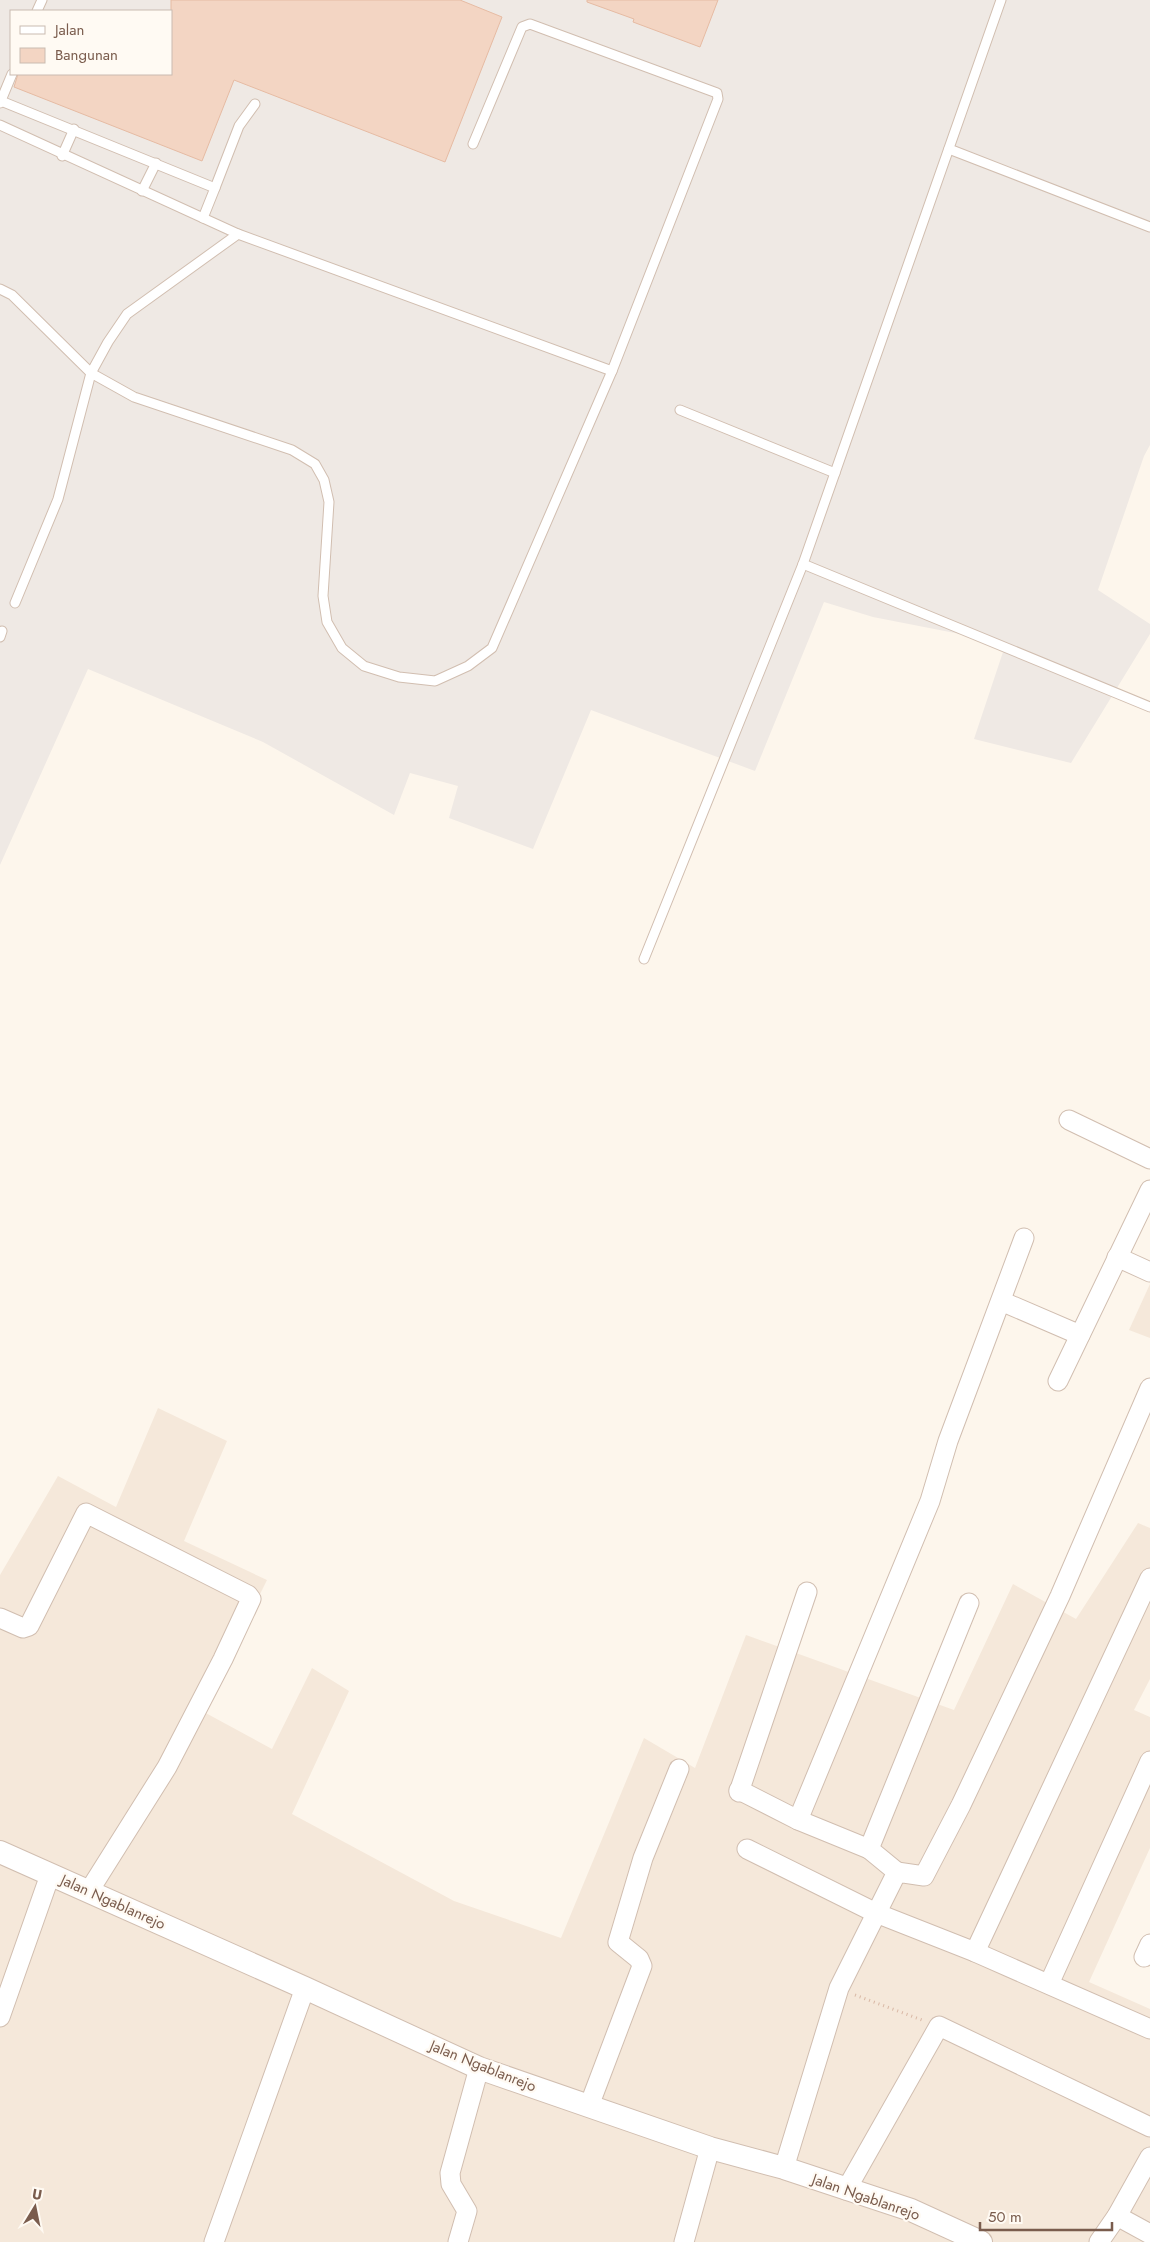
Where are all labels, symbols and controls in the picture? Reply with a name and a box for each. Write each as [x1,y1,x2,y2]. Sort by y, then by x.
legend [10,10,172,75]
text: Jalan [53,19,84,41]
text: Bangunan [55,44,118,66]
street label: Jalan Ngablanrejo [55,1868,169,1935]
street label: Jalan Ngablanrejo [425,2034,539,2097]
street label: Jalan Ngablanrejo [807,2168,923,2226]
north arrow [10,2182,60,2232]
text: U [31,2183,44,2205]
scale bar [980,2200,1112,2232]
text: 50 m [988,2206,1022,2228]

